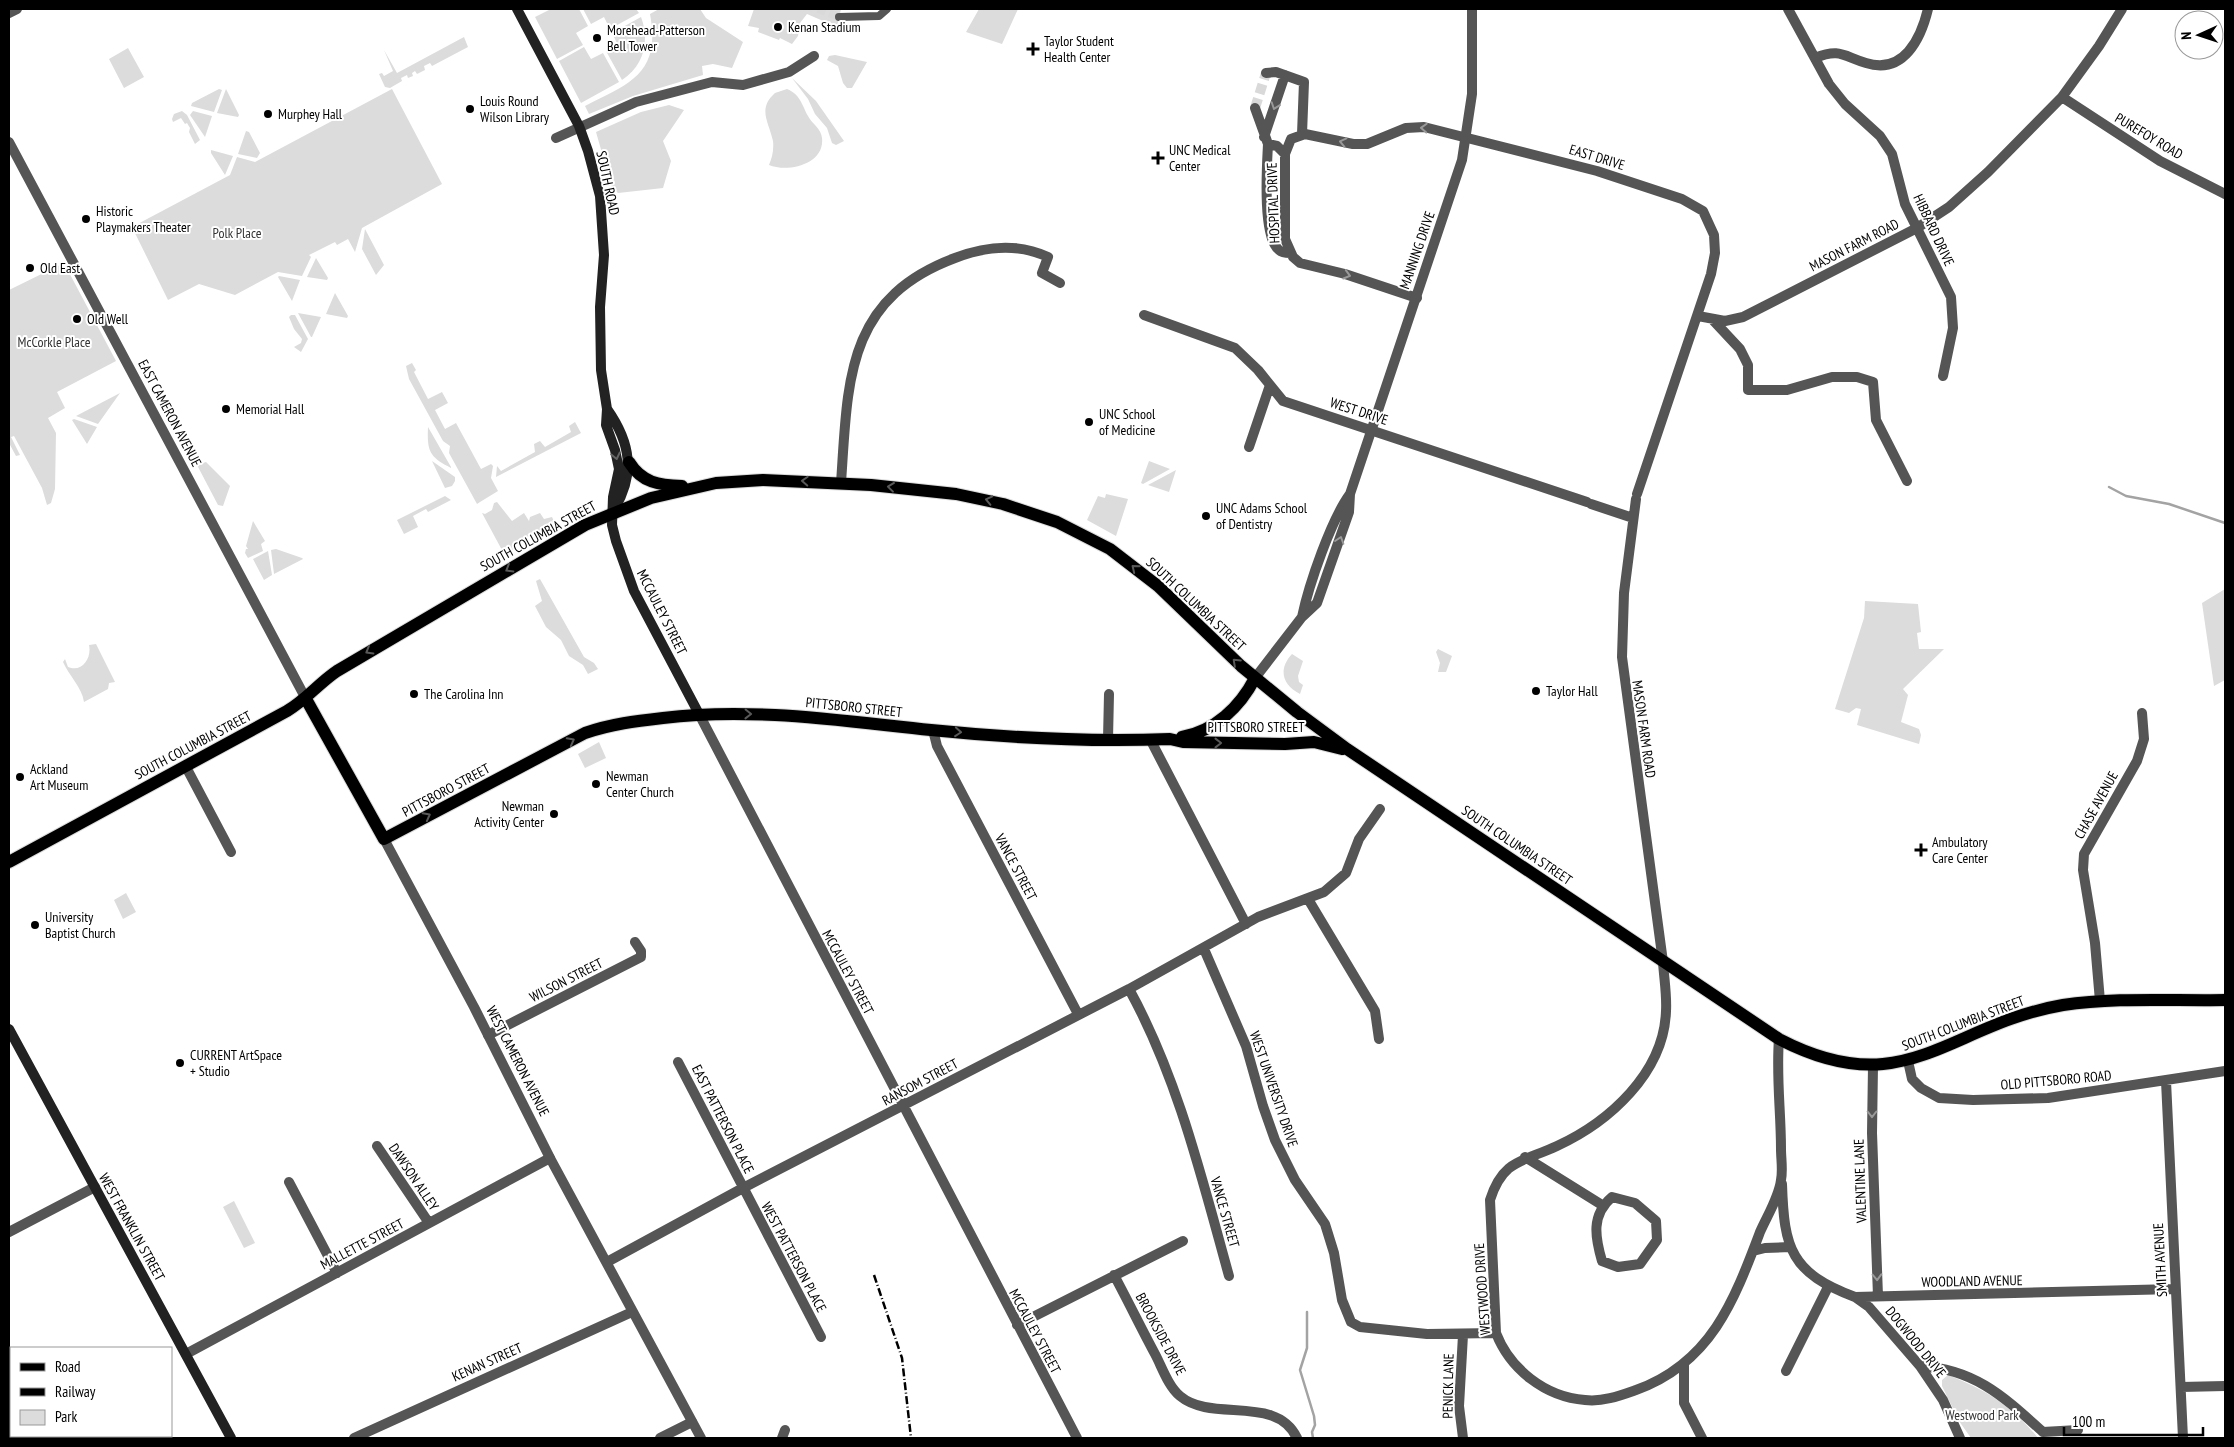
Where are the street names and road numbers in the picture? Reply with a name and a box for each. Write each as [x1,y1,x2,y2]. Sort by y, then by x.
street label: PUREFOY ROAD [2112,109,2186,163]
street label: EAST DRIVE [1567,140,1627,174]
street label: SOUTH ROAD [592,149,624,217]
street label: HOSPITAL DRIVE [1263,162,1283,244]
street label: HIBBARD DRIVE [1909,191,1959,269]
street label: MANNING DRIVE [1395,209,1439,291]
street label: MASON FARM ROAD [1806,215,1902,275]
street label: EAST CAMERON AVENUE [134,356,206,470]
street label: WEST DRIVE [1328,393,1390,429]
street label: SOUTH COLUMBIA STREET [477,496,600,575]
street label: SOUTH COLUMBIA STREET [1142,553,1250,655]
street label: MCCAULEY STREET [633,566,691,658]
street label: MASON FARM ROAD [1628,679,1660,779]
street label: PITTSBORO STREET [805,693,904,721]
street label: SOUTH COLUMBIA STREET [131,706,255,783]
street label: PITTSBORO STREET [1208,718,1305,736]
street label: PITTSBORO STREET [399,759,494,821]
street label: CHASE AVENUE [2070,768,2122,842]
street label: SOUTH COLUMBIA STREET [1458,801,1576,889]
street label: VANCE STREET [991,830,1041,904]
street label: MCCAULEY STREET [818,927,878,1018]
street label: WILSON STREET [526,954,606,1006]
street label: SOUTH COLUMBIA STREET [1899,991,2027,1055]
street label: WEST CAMERON AVENUE [482,1003,554,1119]
street label: WEST UNIVERSITY DRIVE [1246,1029,1302,1149]
street label: RANSOM STREET [879,1054,962,1110]
street label: EAST PATTERSON PLACE [688,1062,758,1176]
street label: OLD PITTSBORO ROAD [2000,1066,2112,1094]
street label: VALENTINE LANE [1850,1139,1870,1224]
street label: DAWSON ALLEY [385,1140,443,1215]
street label: WEST FRANKLIN STREET [95,1170,169,1285]
street label: VANCE STREET [1206,1174,1244,1250]
street label: WEST PATTERSON PLACE [757,1199,831,1315]
street label: MALLETTE STREET [317,1214,408,1274]
street label: SMITH AVENUE [2149,1223,2171,1297]
street label: WESTWOOD DRIVE [1470,1242,1494,1336]
street label: WOODLAND AVENUE [1921,1271,2023,1291]
street label: MCCAULEY STREET [1005,1286,1065,1377]
street label: BROOKSIDE DRIVE [1132,1290,1190,1378]
street label: DOGWOOD DRIVE [1882,1303,1950,1381]
street label: KENAN STREET [449,1338,526,1385]
street label: PENICK LANE [1438,1353,1458,1419]

